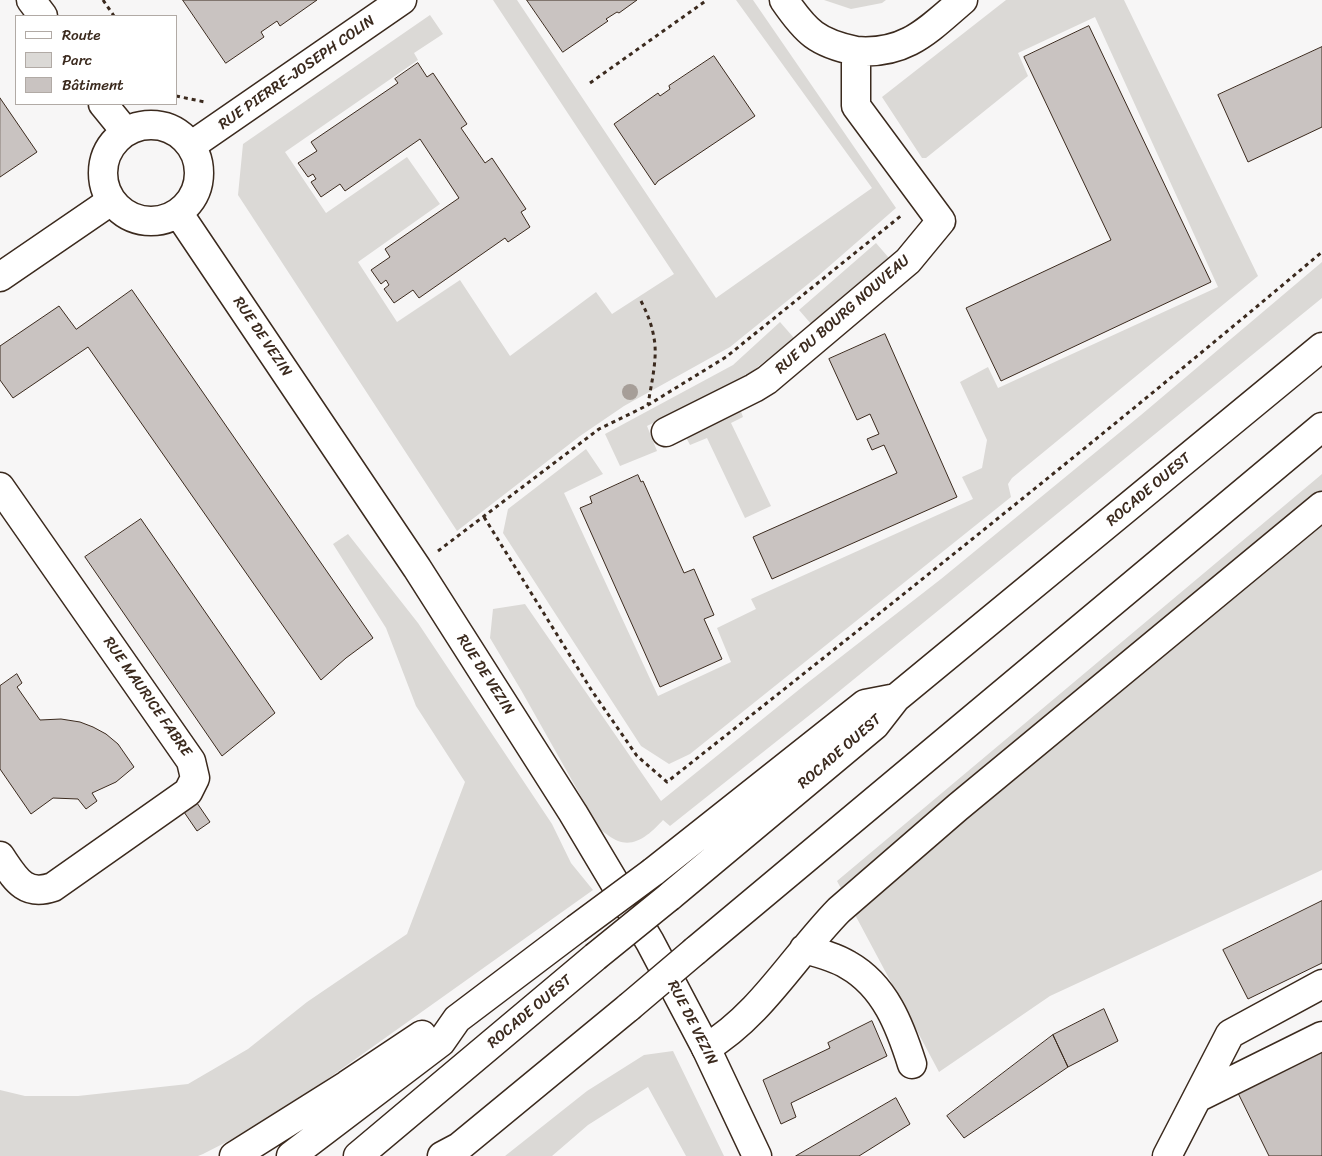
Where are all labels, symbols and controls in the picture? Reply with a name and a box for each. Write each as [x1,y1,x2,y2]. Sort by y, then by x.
street label: RUE PIERRE-JOSEPH COLIN [215,12,379,134]
legend [15,15,178,105]
text: Route [62,22,101,48]
text: Parc [62,47,92,73]
text: Bâtiment [62,72,124,98]
street label: RUE DU BOURG NOUVEAU [772,252,914,378]
street label: RUE DE VEZIN [229,294,295,380]
street label: ROCADE OUEST [1103,450,1195,530]
street label: RUE DE VEZIN [452,631,518,719]
street label: RUE MAURICE FABRE [99,634,195,760]
street label: ROCADE OUEST [795,711,885,793]
street label: ROCADE OUEST [484,972,576,1052]
street label: RUE DE VEZIN [663,978,721,1068]

